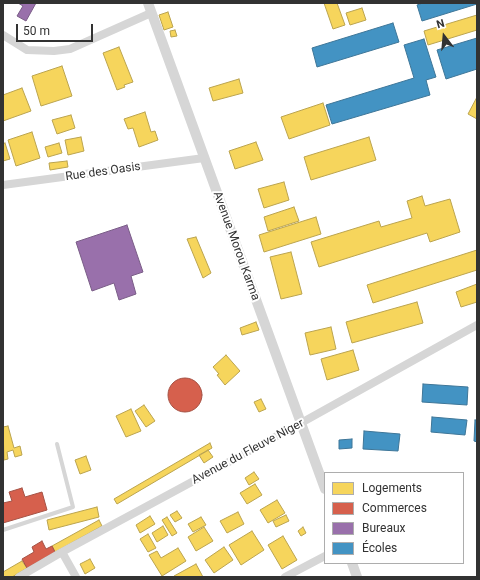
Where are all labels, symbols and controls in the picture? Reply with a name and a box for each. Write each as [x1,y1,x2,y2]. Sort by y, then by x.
scale bar [18,16,95,42]
north arrow [424,16,464,56]
text: N [435,17,446,31]
text: 50 m [23,24,50,38]
street label: Rue des Oasis [64,160,142,184]
street label: Avenue Morou Karma [210,189,262,303]
street label: Avenue du Fleuve Niger [190,416,306,488]
legend [324,472,464,564]
text: Logements [362,481,422,495]
text: Commerces [362,501,427,515]
text: Bureaux [362,521,406,535]
text: Écoles [362,541,397,555]

